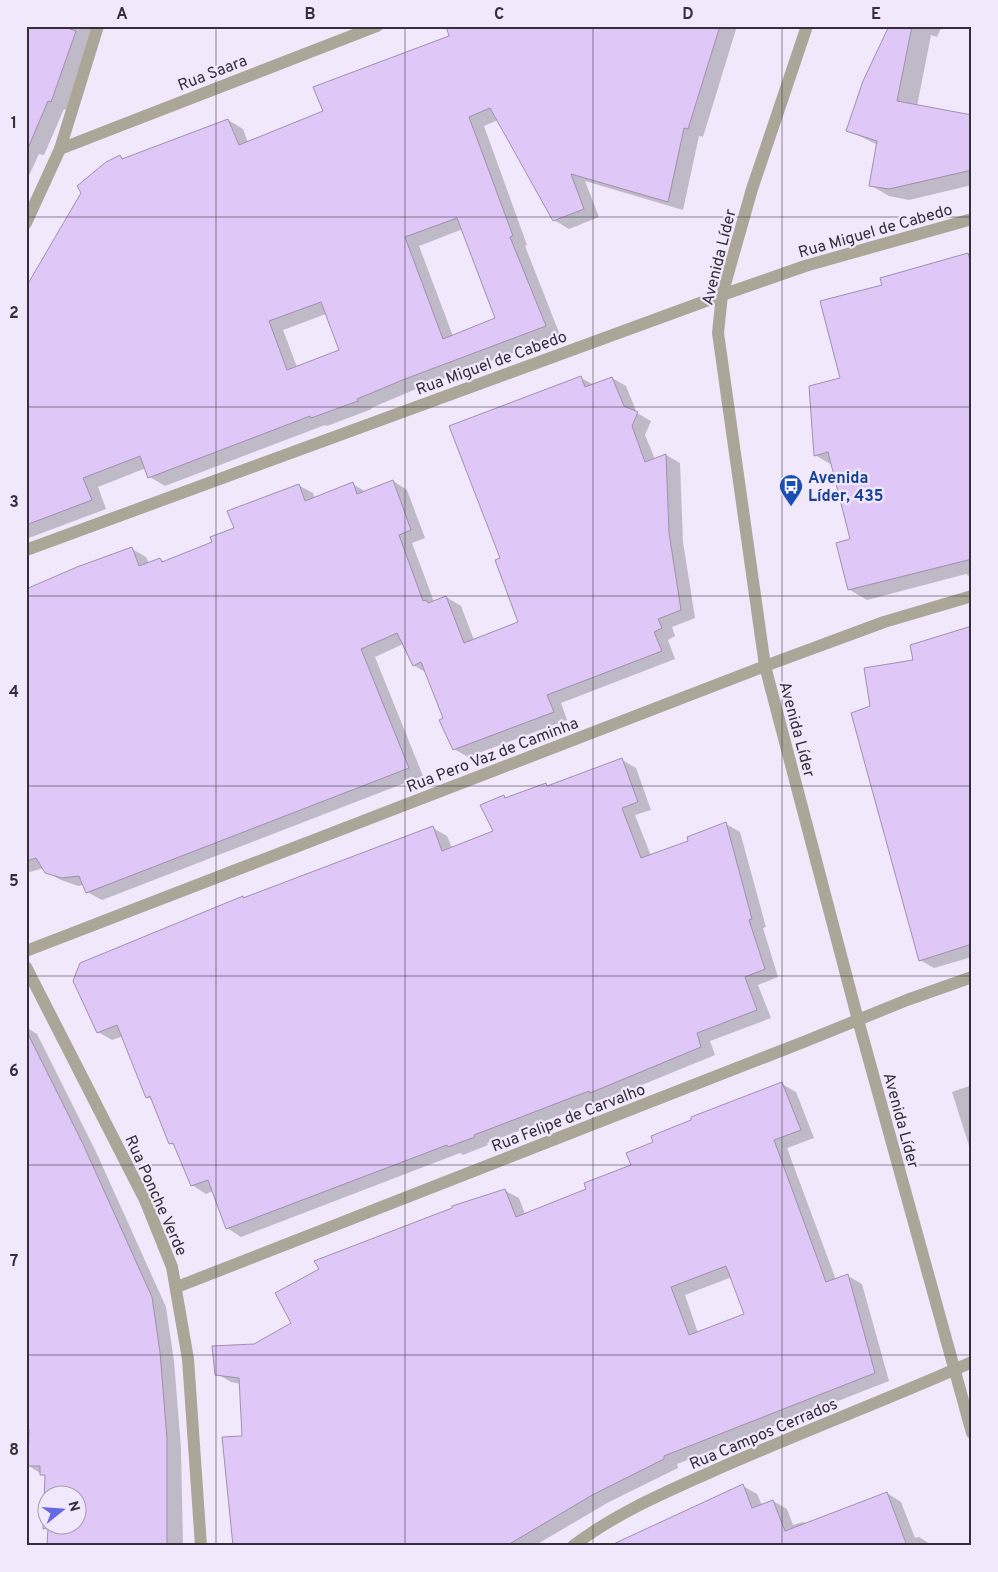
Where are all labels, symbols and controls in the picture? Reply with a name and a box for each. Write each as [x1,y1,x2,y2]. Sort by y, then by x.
text: A [116,5,128,25]
text: B [304,5,316,25]
text: C [494,5,504,25]
text: D [682,5,694,25]
text: E [871,5,881,25]
street label: Rua Saara [175,51,250,96]
text: 1 [11,114,17,134]
street label: Rua Miguel de Cabedo [796,200,955,263]
street label: Avenida Líder [698,207,742,308]
text: 2 [9,304,19,324]
street label: Rua Miguel de Cabedo [413,327,570,401]
place label: Avenida Líder, 435 [808,469,884,507]
bus stop icon: Avenida Líder, 435 [778,473,804,507]
text: 3 [9,493,19,513]
street label: Avenida Líder [774,680,818,780]
text: 4 [9,683,19,703]
street label: Rua Pero Vaz de Caminha [404,714,581,798]
text: 5 [9,872,19,892]
text: 6 [9,1062,19,1082]
street label: Avenida Líder [878,1071,922,1171]
street label: Rua Felipe de Carvalho [489,1080,649,1157]
street label: Rua Ponche Verde [120,1132,191,1259]
text: 7 [10,1252,18,1272]
street label: Rua Campos Cerrados [687,1395,841,1475]
text: 8 [9,1441,19,1461]
north arrow [38,1484,88,1534]
text: N [63,1499,83,1514]

